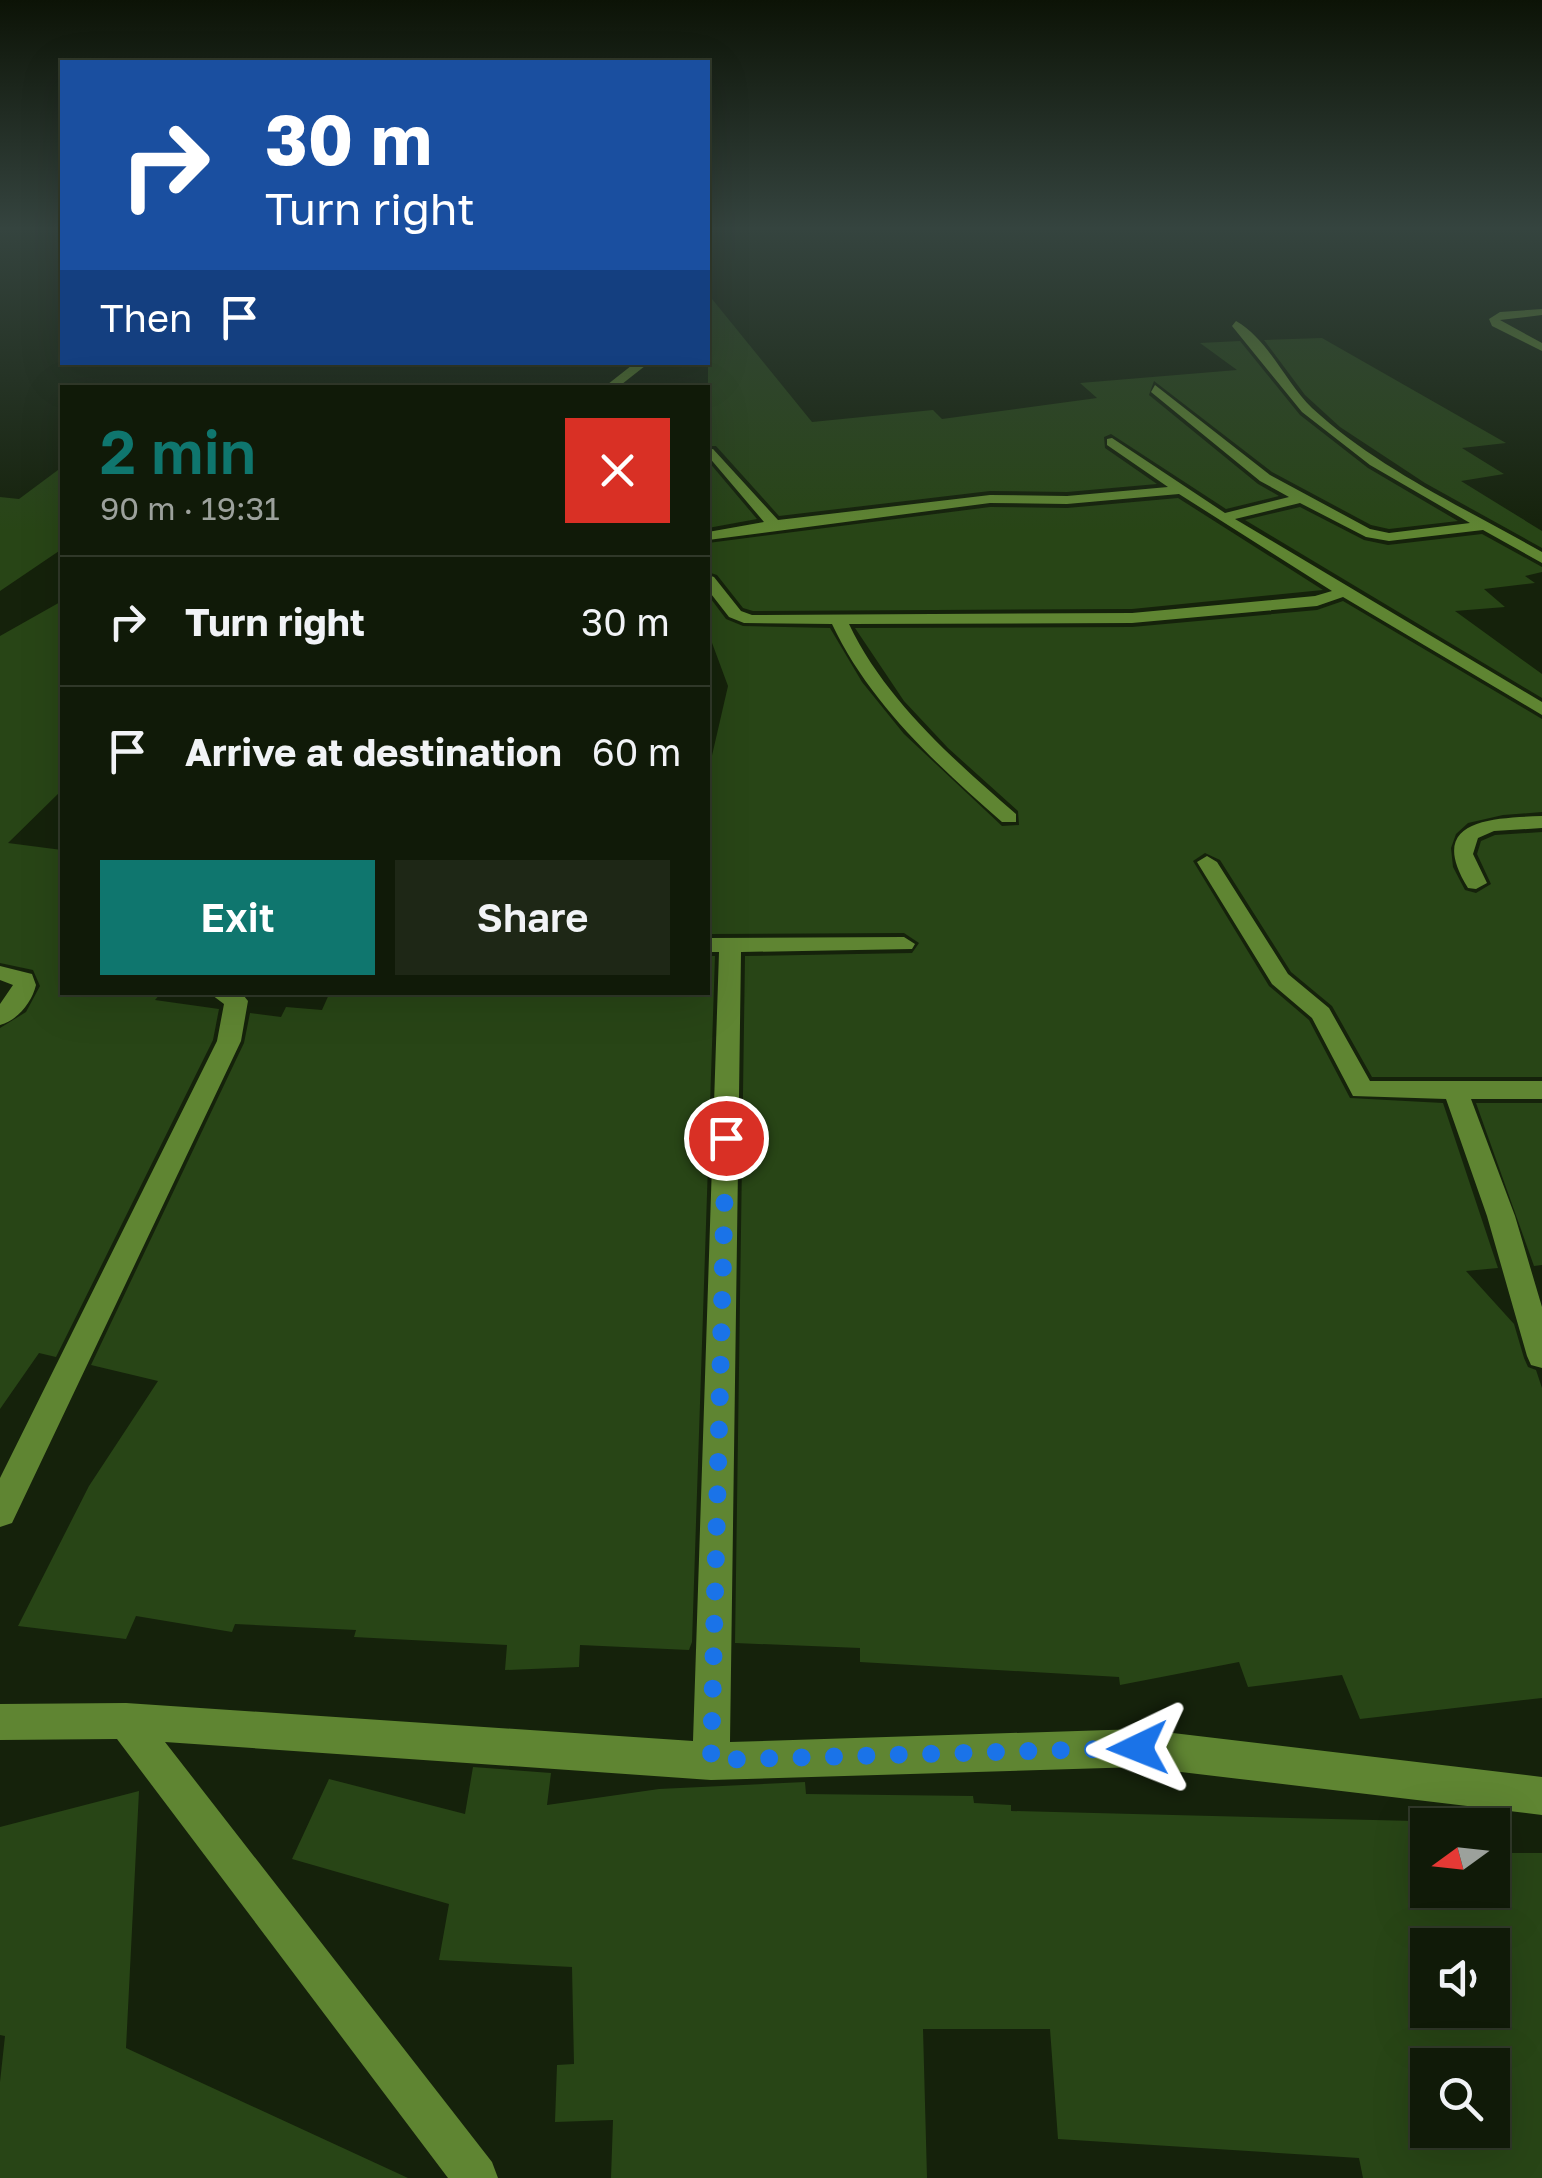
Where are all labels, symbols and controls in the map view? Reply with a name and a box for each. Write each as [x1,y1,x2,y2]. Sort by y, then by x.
text: 30 m [265,96,432,180]
icon: right [100,100,230,230]
text: Turn right [265,181,475,235]
icon: arrive [212,290,267,345]
text: Then [100,295,192,340]
text: 2 min [100,415,256,487]
button: close [565,418,670,523]
text: 90 m · 19:31 [100,489,280,527]
icon: right [100,594,155,649]
text: Turn right [185,599,365,644]
text: 30 m [581,599,670,644]
icon: arrive [100,724,155,779]
text: Arrive at destination [185,729,562,774]
text: 60 m [592,729,681,774]
button: Exit [100,860,375,975]
button: Share [395,860,670,975]
pin [684,1096,769,1181]
icon: arrive [699,1111,754,1166]
position arrow [1086,1696,1190,1800]
north arrow [1410,1808,1510,1908]
map controls [1410,1808,1510,2148]
button: sound [1410,1928,1510,2028]
button: search [1410,2048,1510,2148]

